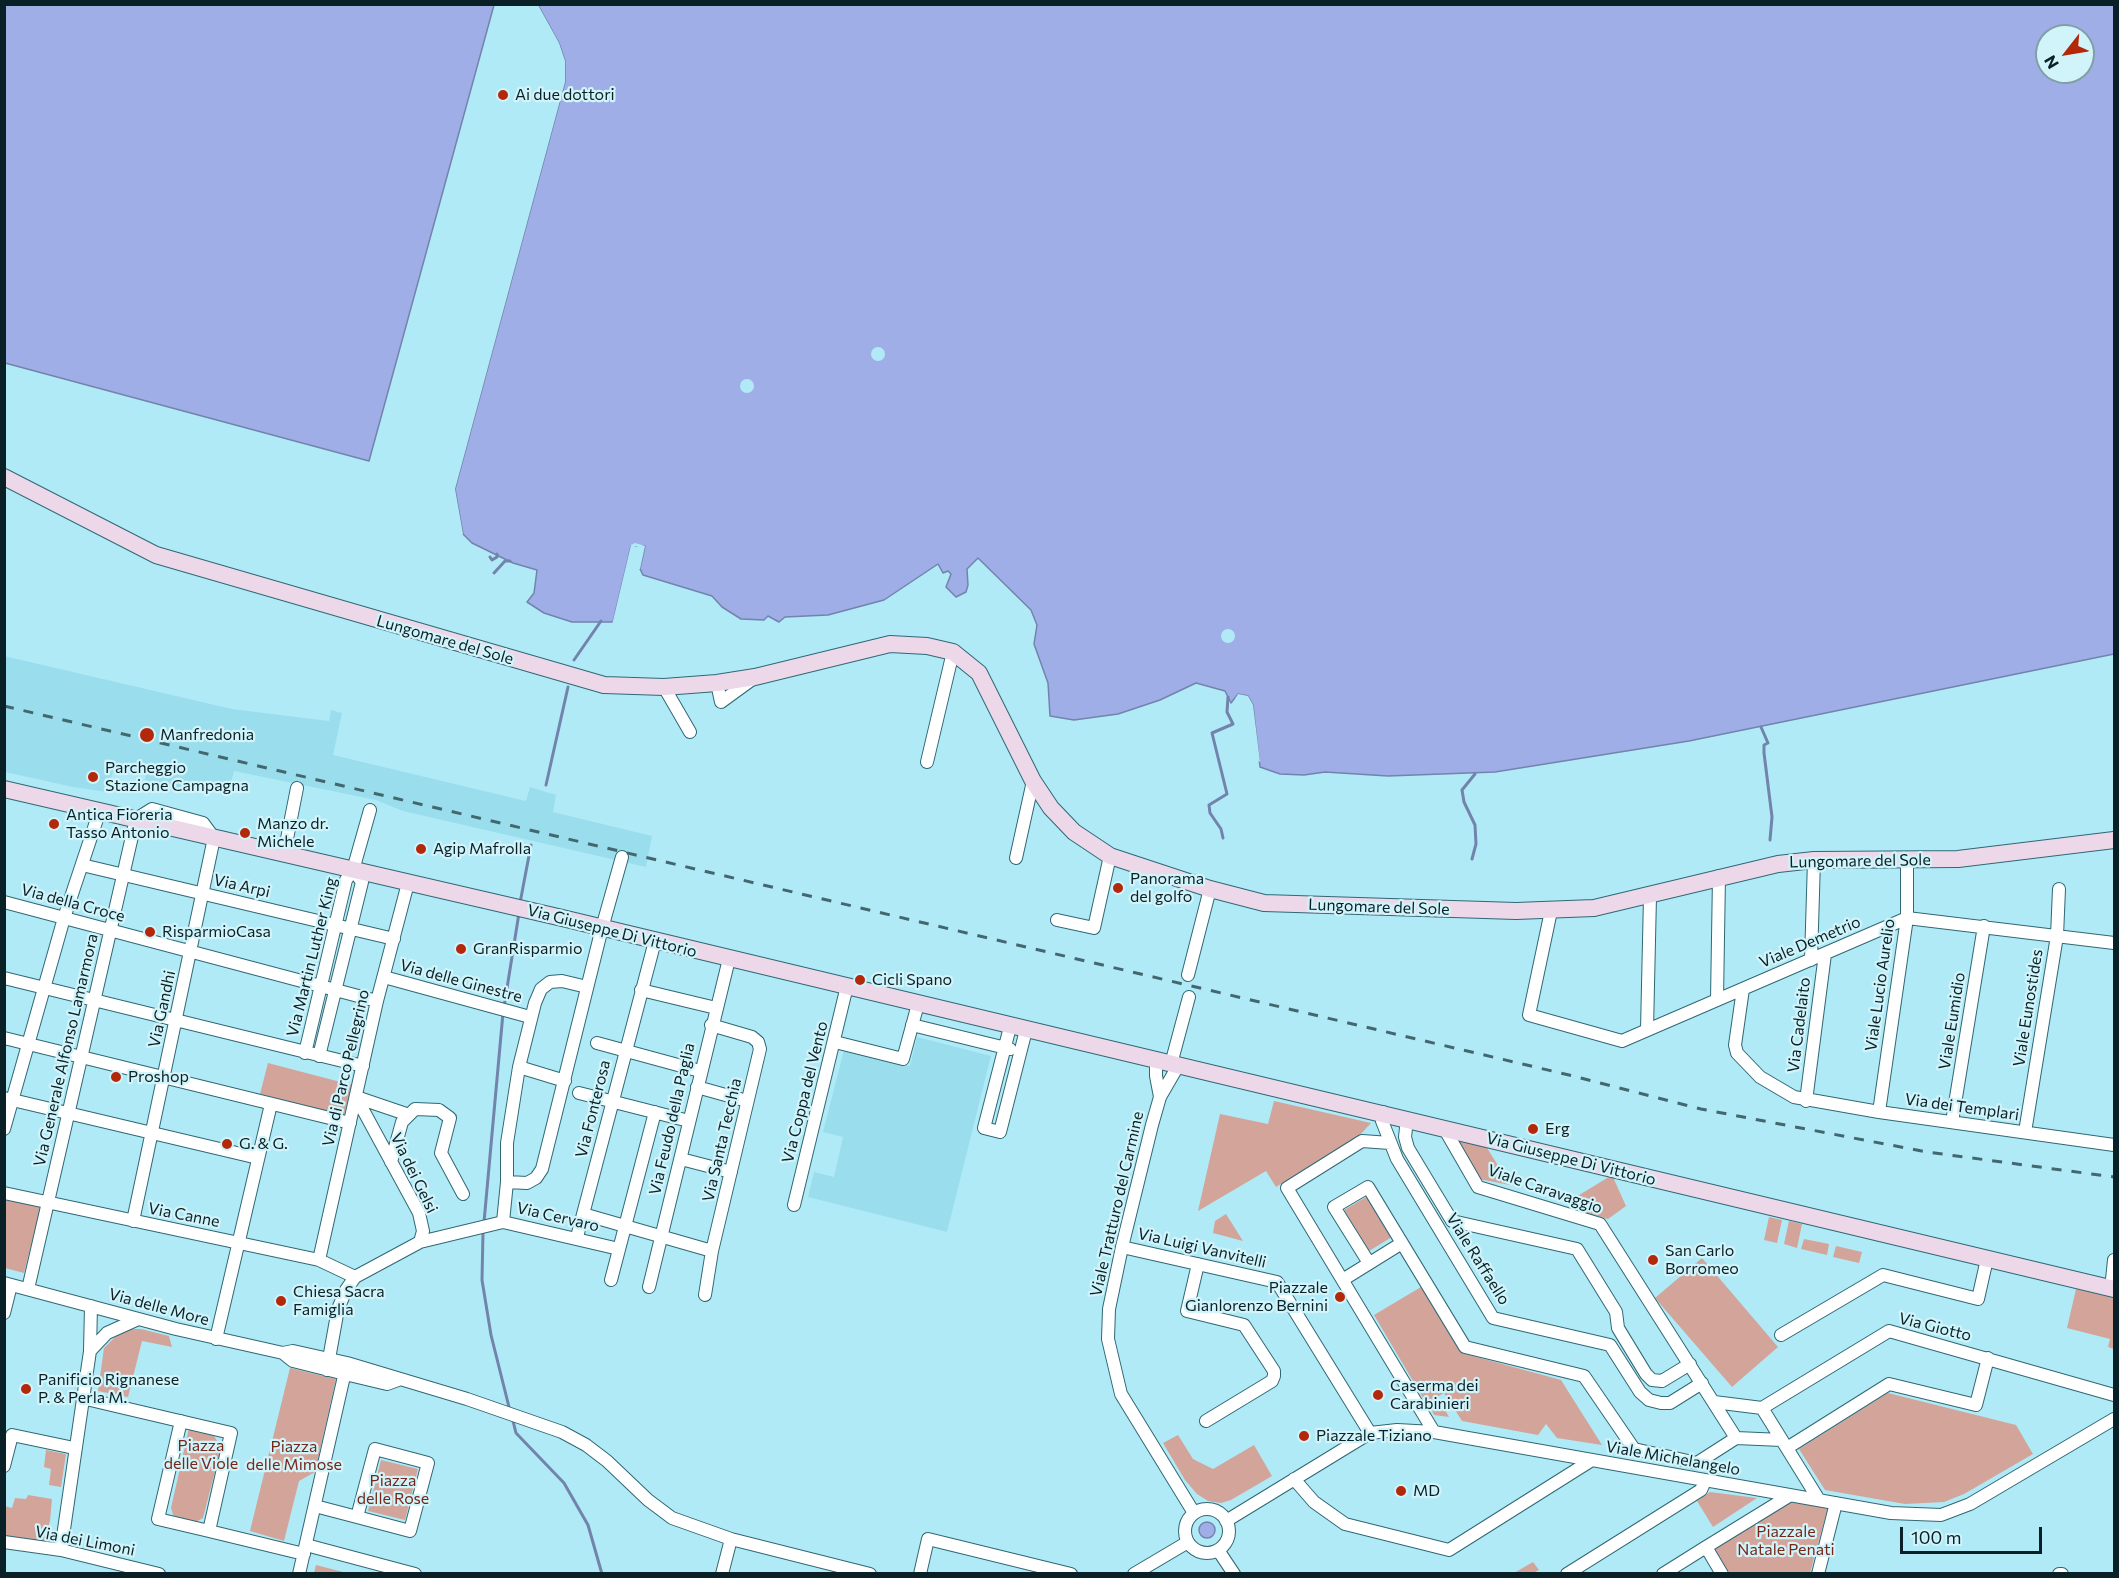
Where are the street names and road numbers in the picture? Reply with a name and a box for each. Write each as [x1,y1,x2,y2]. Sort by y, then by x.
street label: Lungomare del Sole [374,611,516,669]
street label: Lungomare del Sole [1789,850,1931,872]
street label: Via Arpi [212,870,272,902]
street label: Via Martin Luther King [283,875,341,1039]
street label: Via della Croce [19,880,127,926]
street label: Lungomare del Sole [1308,895,1450,919]
street label: Via Giuseppe Di Vittorio [525,901,699,961]
street label: Viale Demetrio [1756,912,1864,972]
street label: Viale Lucio Aurelio [1861,917,1899,1053]
street label: Via Generale Alfonso Lamarmora [30,932,102,1168]
street label: Viale Eunostides [2009,948,2047,1068]
street label: Via delle Ginestre [398,955,524,1007]
street label: Via Gandhi [144,969,180,1049]
street label: Viale Eumidio [1935,971,1969,1071]
street label: Via Cadelaito [1784,976,1814,1074]
street label: Via di Parco Pellegrino [319,988,373,1148]
street label: Via Coppa del Vento [778,1019,832,1165]
street label: Via Feudo della Paglia [645,1041,699,1197]
street label: Via Fonterosa [572,1058,614,1160]
street label: Via Santa Tecchia [698,1076,746,1204]
street label: Via dei Templari [1904,1089,2020,1125]
street label: Viale Tratturo del Carmine [1086,1109,1148,1299]
street label: Via Giuseppe Di Vittorio [1484,1129,1658,1189]
street label: Via dei Gelsi [386,1130,442,1216]
street label: Viale Caravaggio [1485,1160,1605,1218]
street label: Via Cervaro [515,1198,601,1236]
street label: Via Canne [147,1199,221,1231]
street label: Viale Raffaello [1442,1210,1514,1308]
street label: Via Luigi Vanvitelli [1136,1224,1268,1272]
street label: Via delle More [107,1284,211,1330]
street label: Via Giotto [1897,1309,1973,1345]
street label: Viale Michelangelo [1604,1437,1742,1479]
street label: Via dei Limoni [33,1522,137,1560]

